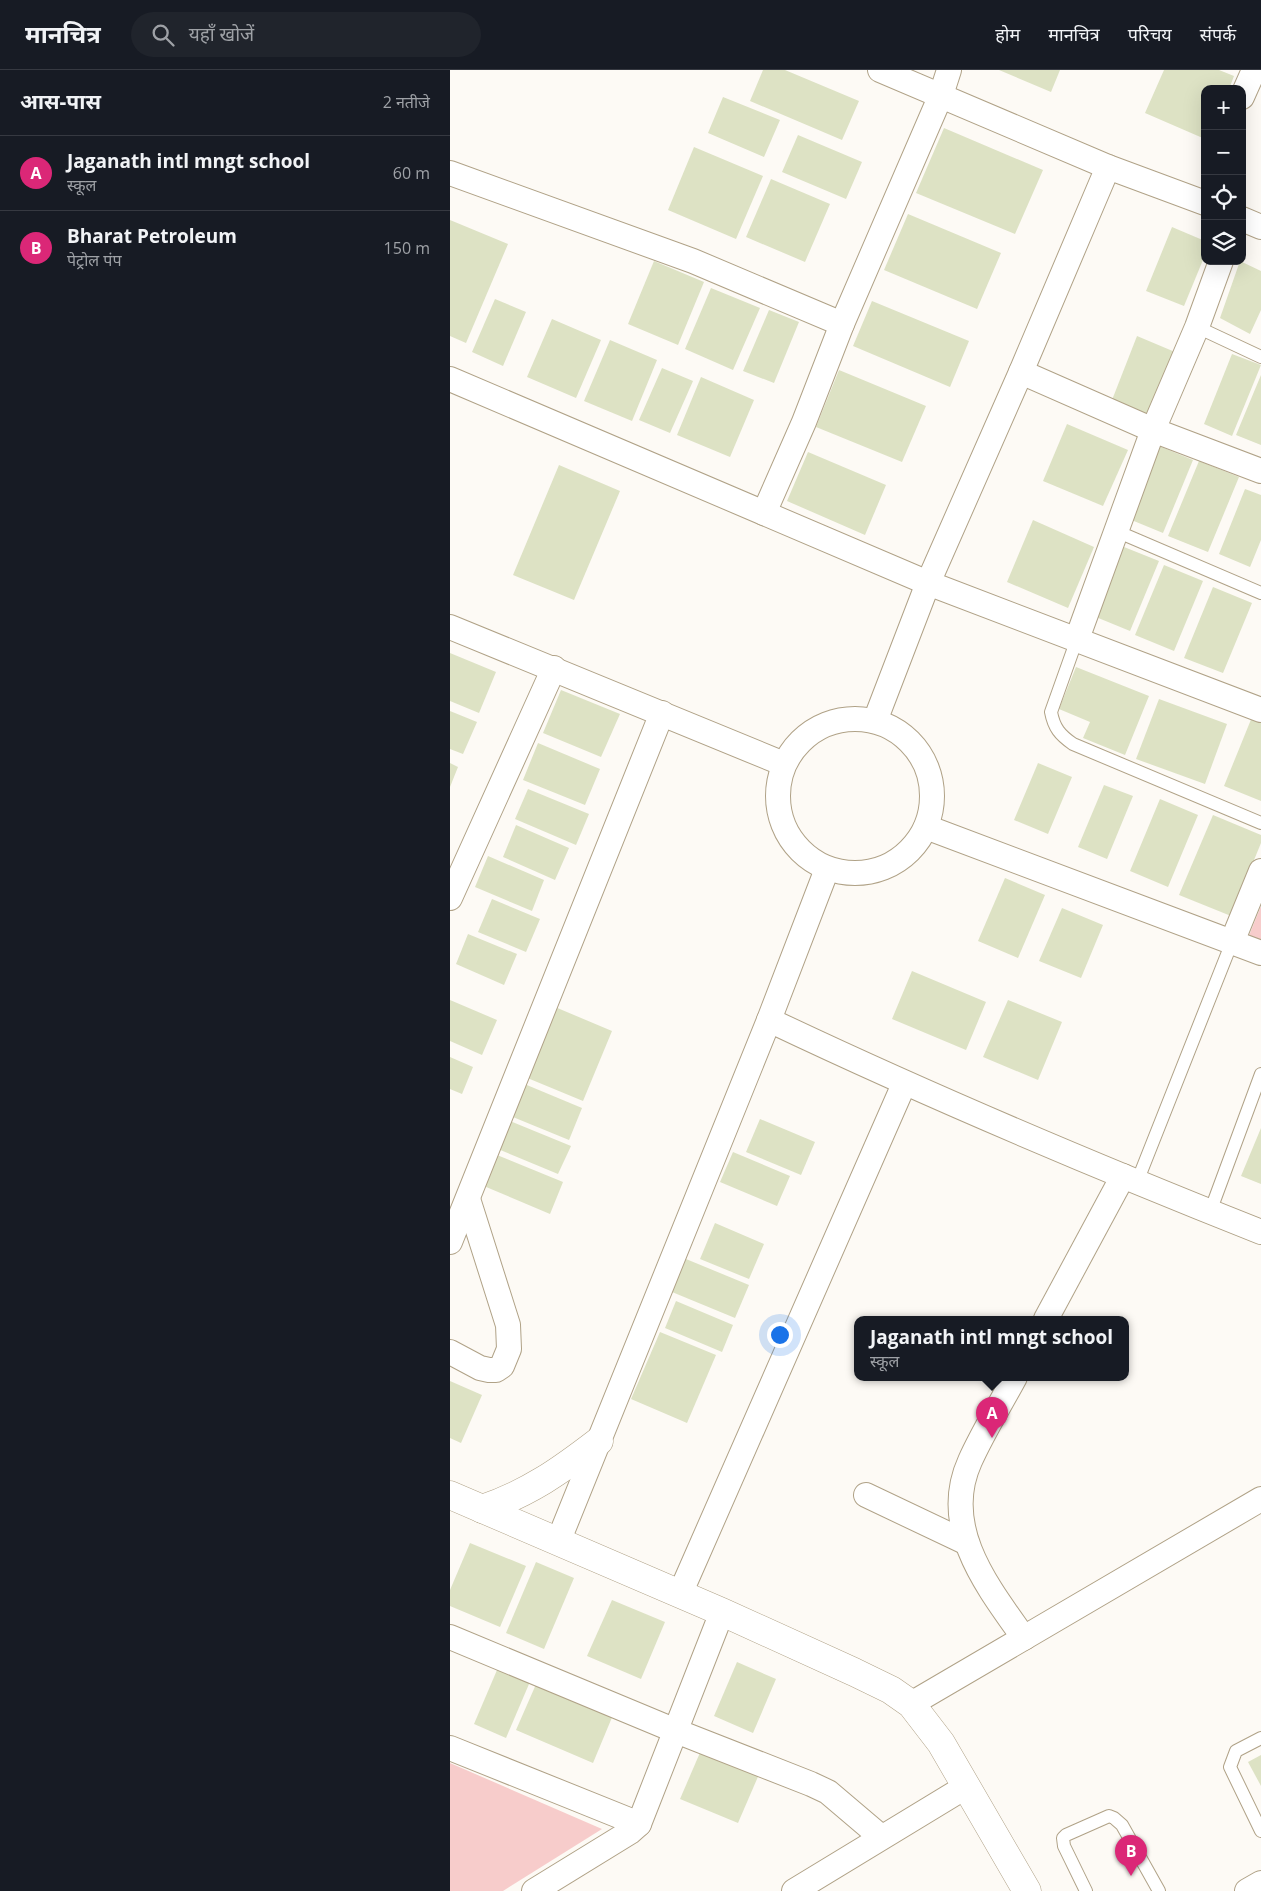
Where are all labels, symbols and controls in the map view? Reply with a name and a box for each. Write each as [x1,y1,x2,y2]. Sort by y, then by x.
search box [131,12,481,57]
text: मानचित्र [25,17,101,50]
icon: search [149,21,177,49]
text: यहाँ खोजें [189,21,254,47]
text: होम [995,22,1020,46]
text: मानचित्र [1048,22,1100,46]
text: परिचय [1128,22,1172,46]
text: संपर्क [1200,22,1236,46]
map controls [1201,85,1246,265]
button: + [1201,85,1246,130]
text: आस-पास [20,87,101,115]
text: 2 नतीजे [383,91,430,113]
button: − [1201,130,1246,175]
text: Jaganath intl mngt school [67,148,310,174]
text: A [30,162,42,184]
text: 60 m [393,162,430,184]
text: स्कूल [67,174,96,196]
button: locate [1201,175,1246,220]
button: layers [1201,220,1246,265]
text: Bharat Petroleum [67,223,237,249]
text: B [31,237,41,259]
text: 150 m [384,237,430,259]
text: पेट्रोल पंप [67,249,121,271]
popup [854,1316,1129,1381]
your location [767,1322,793,1348]
text: Jaganath intl mngt school [870,1324,1113,1350]
text: स्कूल [870,1350,899,1372]
pin: A [976,1397,1008,1438]
pin: B [1115,1835,1147,1876]

